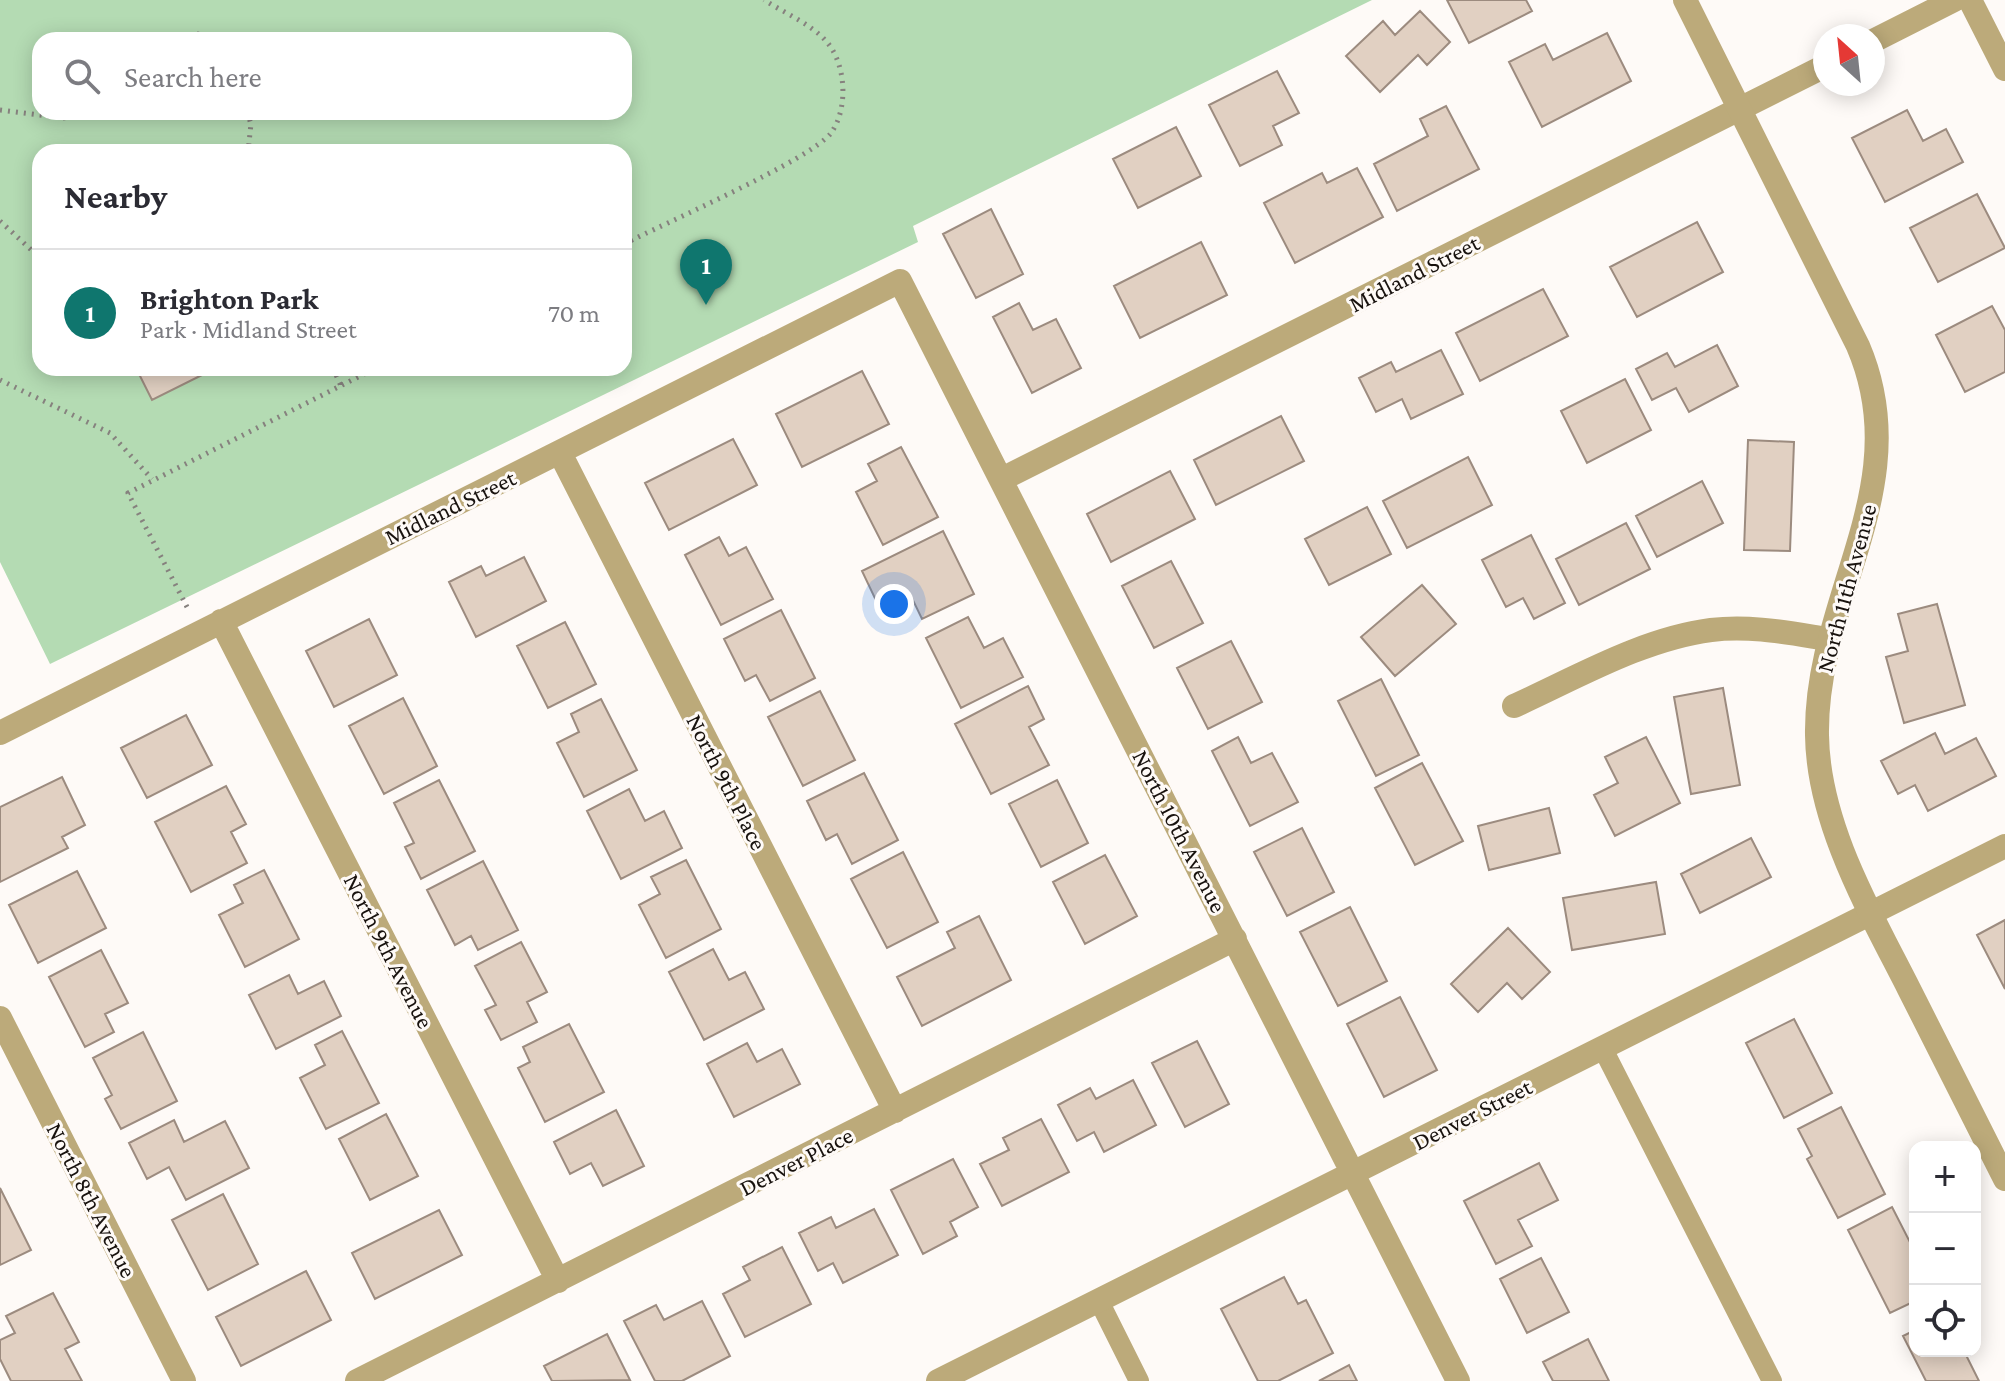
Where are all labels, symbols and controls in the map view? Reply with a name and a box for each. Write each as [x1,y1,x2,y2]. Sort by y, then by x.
north arrow [1813,24,1885,96]
search box [32,32,632,120]
icon: search [60,54,104,98]
text: Search here [124,60,262,93]
text: Nearby [64,178,167,215]
street label: Midland Street [1344,228,1485,317]
pin: 1 [680,239,732,305]
text: Brighton Park [140,282,319,315]
text: 1 [85,299,95,328]
text: 70 m [548,299,600,328]
text: Park · Midland Street [140,315,357,344]
street label: Midland Street [380,463,521,550]
street label: North 11th Avenue [1811,501,1881,675]
your location [874,584,914,624]
street label: North 9th Place [681,710,773,854]
street label: North 10th Avenue [1127,745,1233,917]
street label: North 9th Avenue [338,869,440,1033]
street label: Denver Street [1408,1072,1537,1156]
street label: North 8th Avenue [41,1118,143,1282]
street label: Denver Place [735,1121,857,1201]
map controls [1909,1141,1981,1357]
button: + [1909,1141,1981,1213]
button: − [1909,1213,1981,1285]
button: locate [1909,1285,1981,1357]

